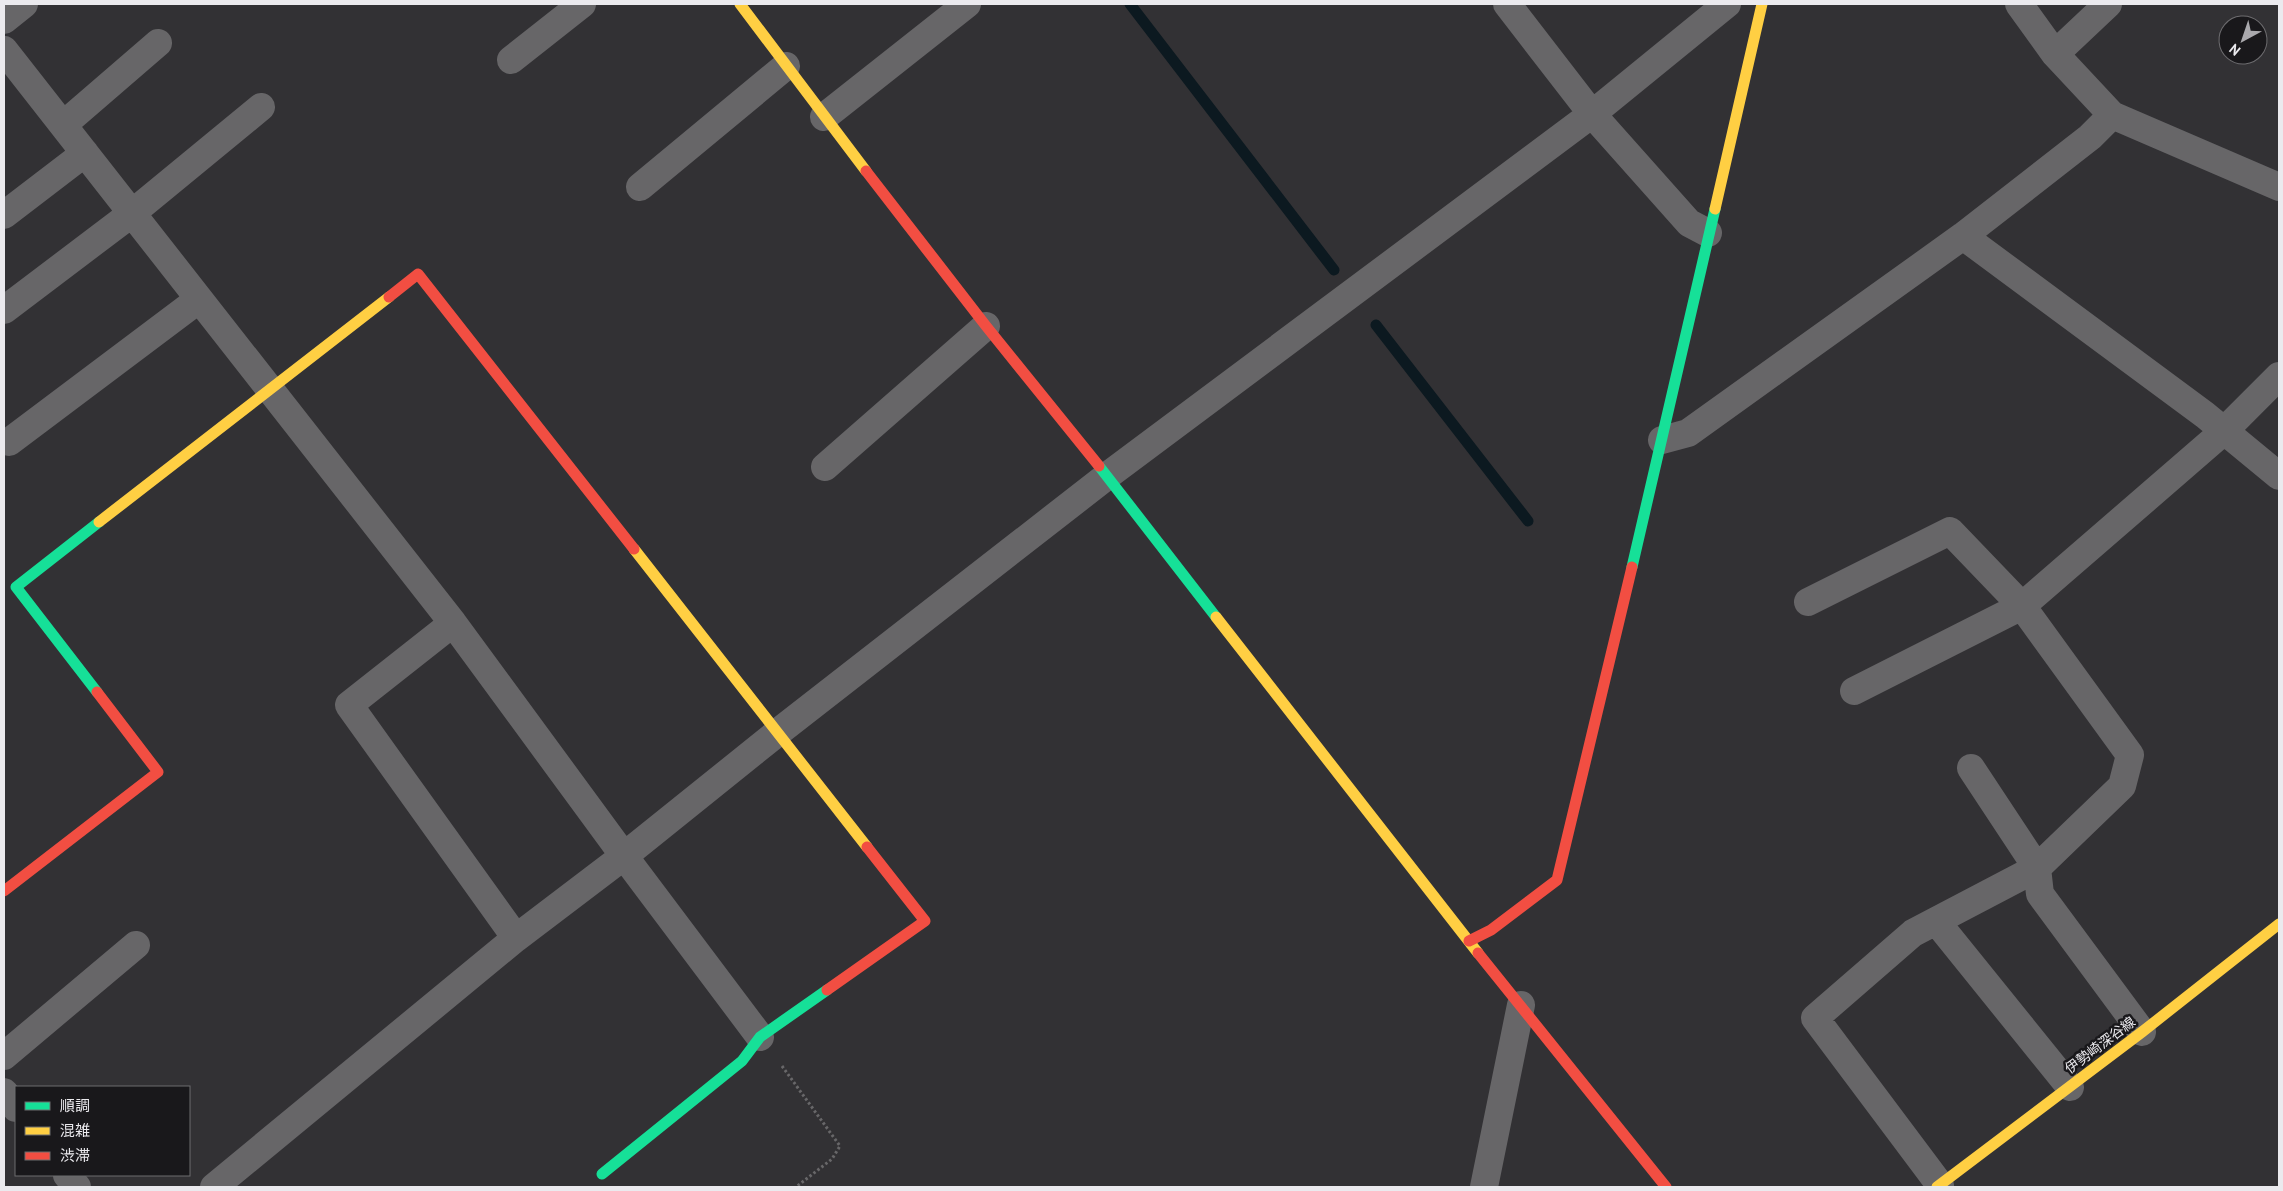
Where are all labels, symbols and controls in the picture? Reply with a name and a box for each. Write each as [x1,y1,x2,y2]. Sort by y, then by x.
north arrow [2218,15,2268,65]
text: N [2225,40,2244,60]
street label: 伊勢崎深谷線 [2061,1013,2139,1077]
legend [15,1086,190,1176]
text: 順調 [60,1096,90,1115]
text: 混雑 [60,1121,90,1140]
text: 渋滞 [60,1146,90,1165]

